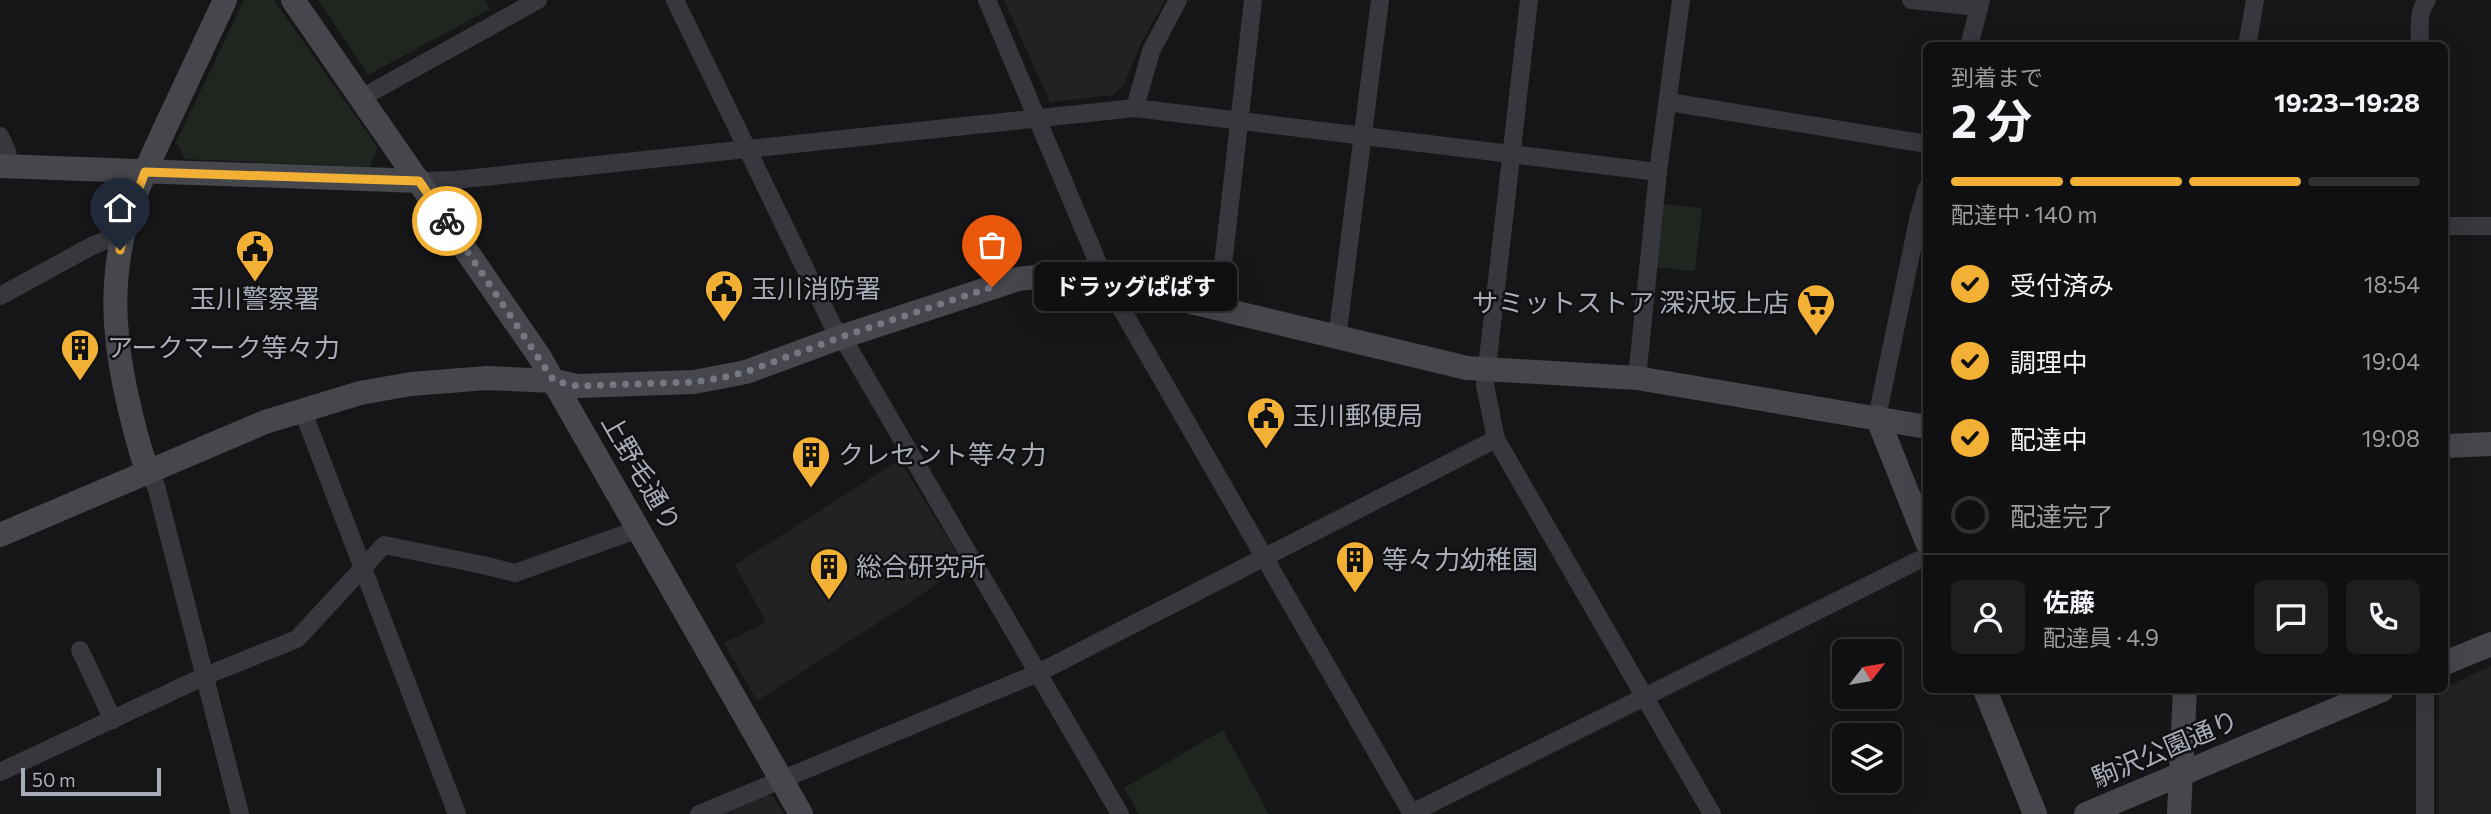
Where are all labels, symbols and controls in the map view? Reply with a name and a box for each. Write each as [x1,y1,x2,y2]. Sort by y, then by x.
text: 到着まで [1951,63,2043,91]
text: 19:23–19:28 [2274,86,2420,117]
text: 2 分 [1951,91,2032,147]
pin [90,178,150,250]
courier [412,186,482,256]
icon: home [101,189,139,227]
text: 配達中 · 140 m [1951,200,2097,228]
icon: bike [428,202,466,240]
pin [962,215,1022,287]
icon: bag [973,226,1011,264]
public building icon: 玉川警察署 [234,228,276,283]
callout: ドラッグぱぱす [1034,262,1237,312]
icon: check [1951,265,1989,303]
public building icon: 玉川消防署 [703,268,745,323]
text: 受付済み [2010,269,2114,300]
text: 18:54 [2364,270,2420,298]
place label: 玉川消防署 [751,272,881,303]
text: ドラッグぱぱす [1055,272,1216,300]
place label: 玉川警察署 [190,282,320,313]
supermarket icon: サミットストア 深沢坂上店 [1795,282,1837,337]
place label: サミットストア 深沢坂上店 [1472,286,1789,317]
building icon: アークマーク等々力 [59,327,101,382]
place label: アークマーク等々力 [107,331,339,362]
icon: check [1951,342,1989,380]
text: 調理中 [2010,346,2088,377]
text: 19:04 [2362,347,2420,375]
public building icon: 玉川郵便局 [1245,395,1287,450]
place label: 玉川郵便局 [1293,399,1423,430]
street label: 上野毛通り [596,408,688,536]
icon: check [1951,419,1989,457]
text: 配達中 [2010,423,2088,454]
text: 19:08 [2362,424,2420,452]
building icon: クレセント等々力 [790,434,832,489]
place label: クレセント等々力 [838,438,1046,469]
text: 配達完了 [2010,500,2114,531]
building icon: 等々力幼稚園 [1334,539,1376,594]
place label: 等々力幼稚園 [1382,543,1538,574]
building icon: 総合研究所 [808,546,850,601]
place label: 総合研究所 [856,550,986,581]
button: person [1951,580,2025,654]
button: chat [2254,580,2328,654]
button: phone [2346,580,2420,654]
text: 佐藤 [2043,586,2095,617]
text: 配達員 · 4.9 [2043,623,2159,651]
north arrow [1832,639,1902,709]
map controls [1832,639,1902,793]
street label: 駒沢公園通り [2087,703,2242,792]
button: layers [1832,723,1902,793]
scale bar [21,765,161,797]
text: 50 m [32,768,76,791]

